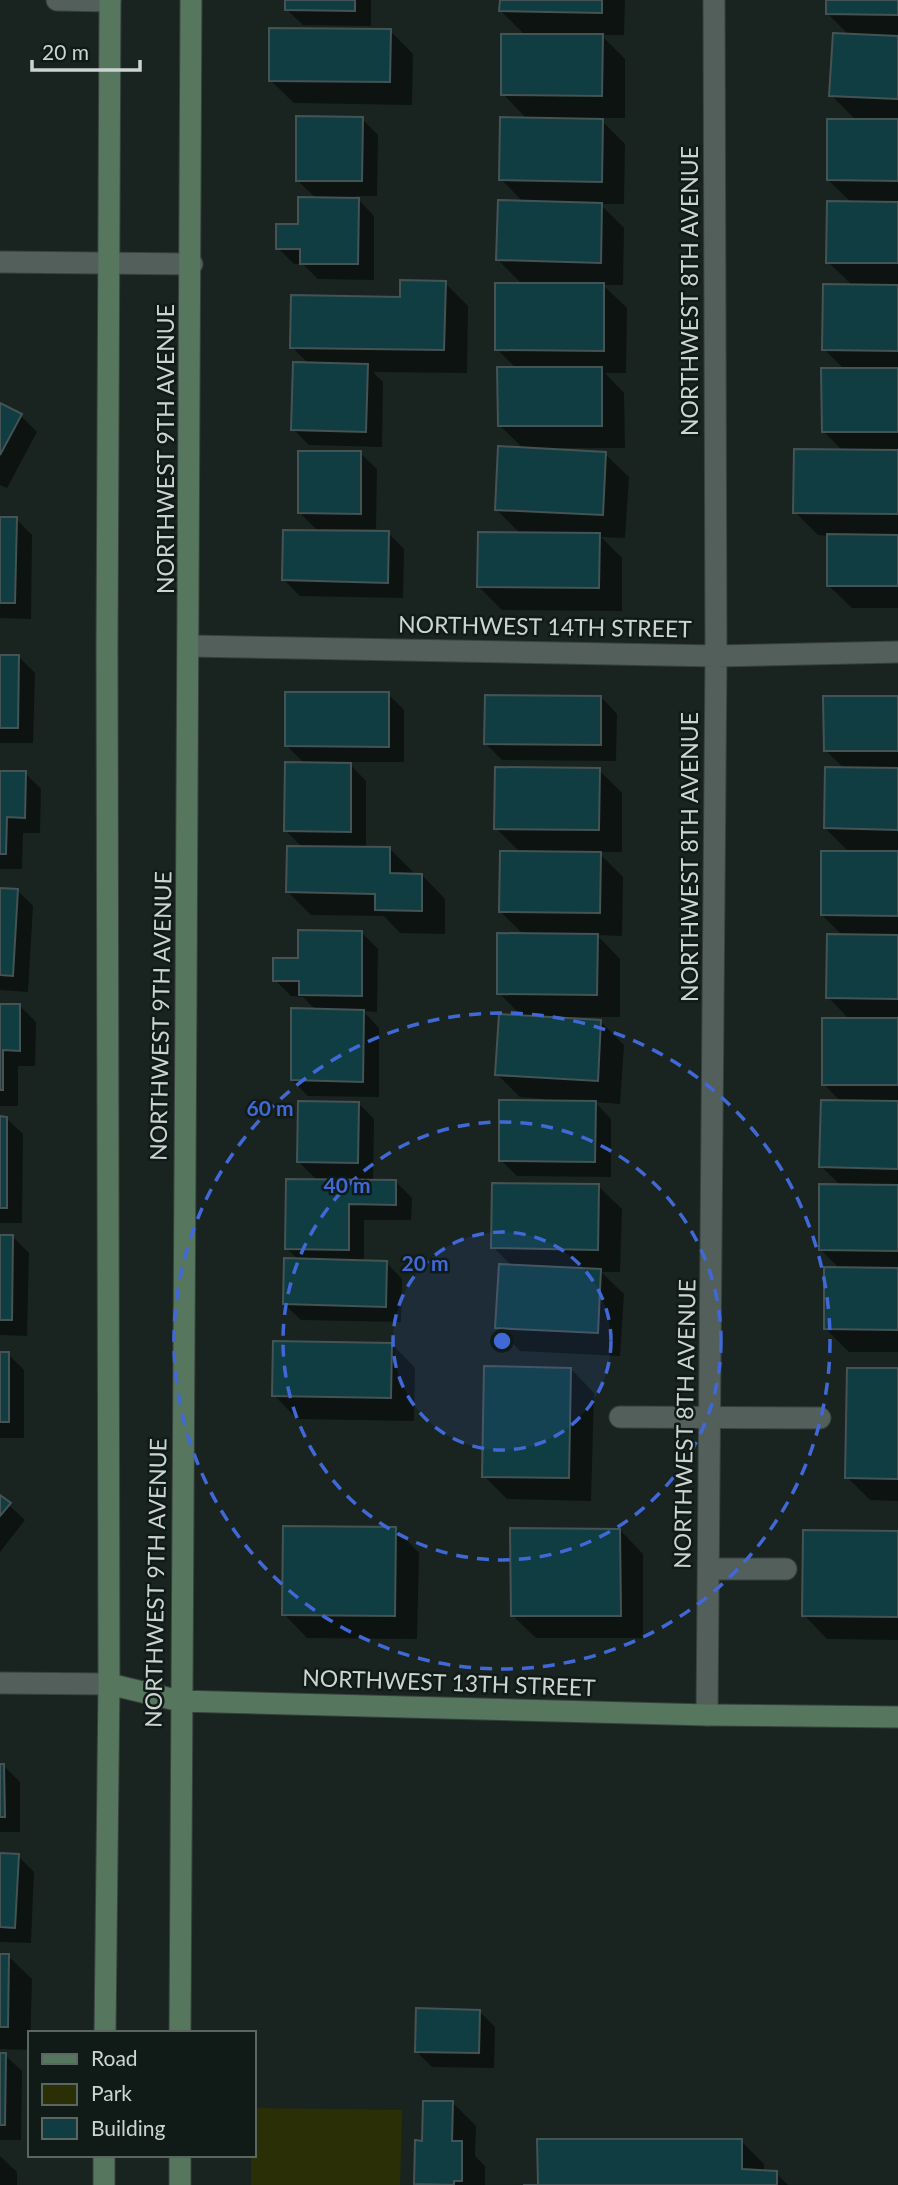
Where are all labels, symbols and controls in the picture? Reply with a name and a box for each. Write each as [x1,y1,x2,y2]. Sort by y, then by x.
scale bar [32,28,140,72]
text: 20 m [42,39,89,64]
street label: NORTHWEST 8TH AVENUE [675,146,703,436]
street label: NORTHWEST 9TH AVENUE [151,304,179,594]
street label: NORTHWEST 14TH STREET [398,609,692,643]
street label: NORTHWEST 8TH AVENUE [675,712,703,1002]
street label: NORTHWEST 9TH AVENUE [143,871,177,1161]
text: 60 m [246,1095,294,1120]
text: 40 m [323,1172,371,1197]
text: 20 m [401,1250,449,1275]
street label: NORTHWEST 8TH AVENUE [667,1279,701,1569]
centre of rings [490,1329,514,1353]
street label: NORTHWEST 9TH AVENUE [138,1438,172,1728]
street label: NORTHWEST 13TH STREET [302,1663,597,1701]
legend [28,2031,256,2157]
text: Road [91,2045,138,2070]
text: Park [91,2080,132,2105]
text: Building [91,2115,166,2140]

